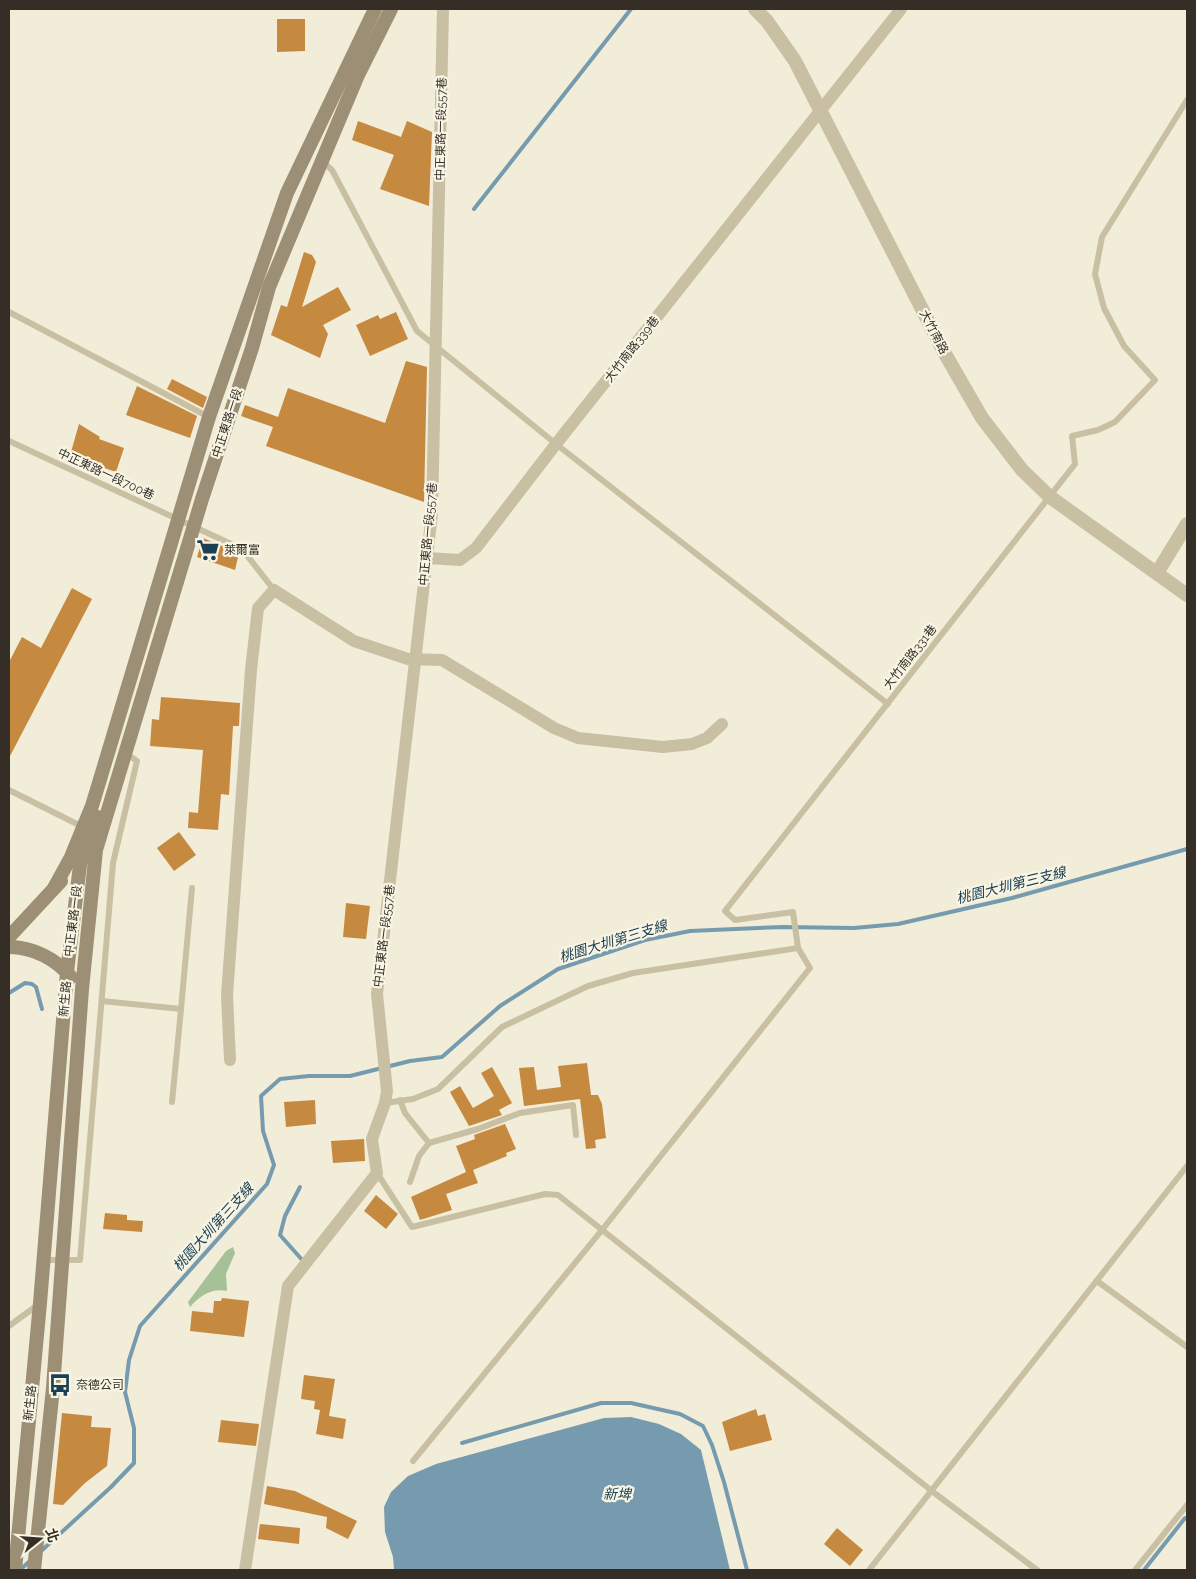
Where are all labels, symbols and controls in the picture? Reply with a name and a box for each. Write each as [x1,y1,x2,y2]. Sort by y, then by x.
street label: 中正東路一段557巷 [433,77,449,181]
street label: 大竹南路 [917,307,951,357]
street label: 大竹南路339巷 [602,313,662,385]
street label: 中正東路一段 [209,387,245,459]
street label: 中正東路一段700巷 [55,445,157,503]
street label: 中正東路一段557巷 [417,482,439,586]
supermarket icon: 萊爾富 [195,537,221,563]
place label: 萊爾富 [224,543,260,557]
street label: 大竹南路331巷 [880,622,940,692]
water label: 桃園大圳第三支線 [955,863,1069,906]
street label: 中正東路一段 [62,884,84,958]
street label: 中正東路一段557巷 [371,884,397,988]
water label: 桃園大圳第三支線 [557,916,671,965]
street label: 新生路 [56,980,74,1018]
water label: 桃園大圳第三支線 [170,1179,258,1274]
bus stop icon: 奈德公司 [47,1372,73,1398]
place label: 奈德公司 [76,1378,124,1392]
street label: 新生路 [21,1384,39,1422]
water label: 新埤 [603,1486,633,1502]
north arrow [15,1514,65,1564]
text: 北 [43,1526,62,1544]

